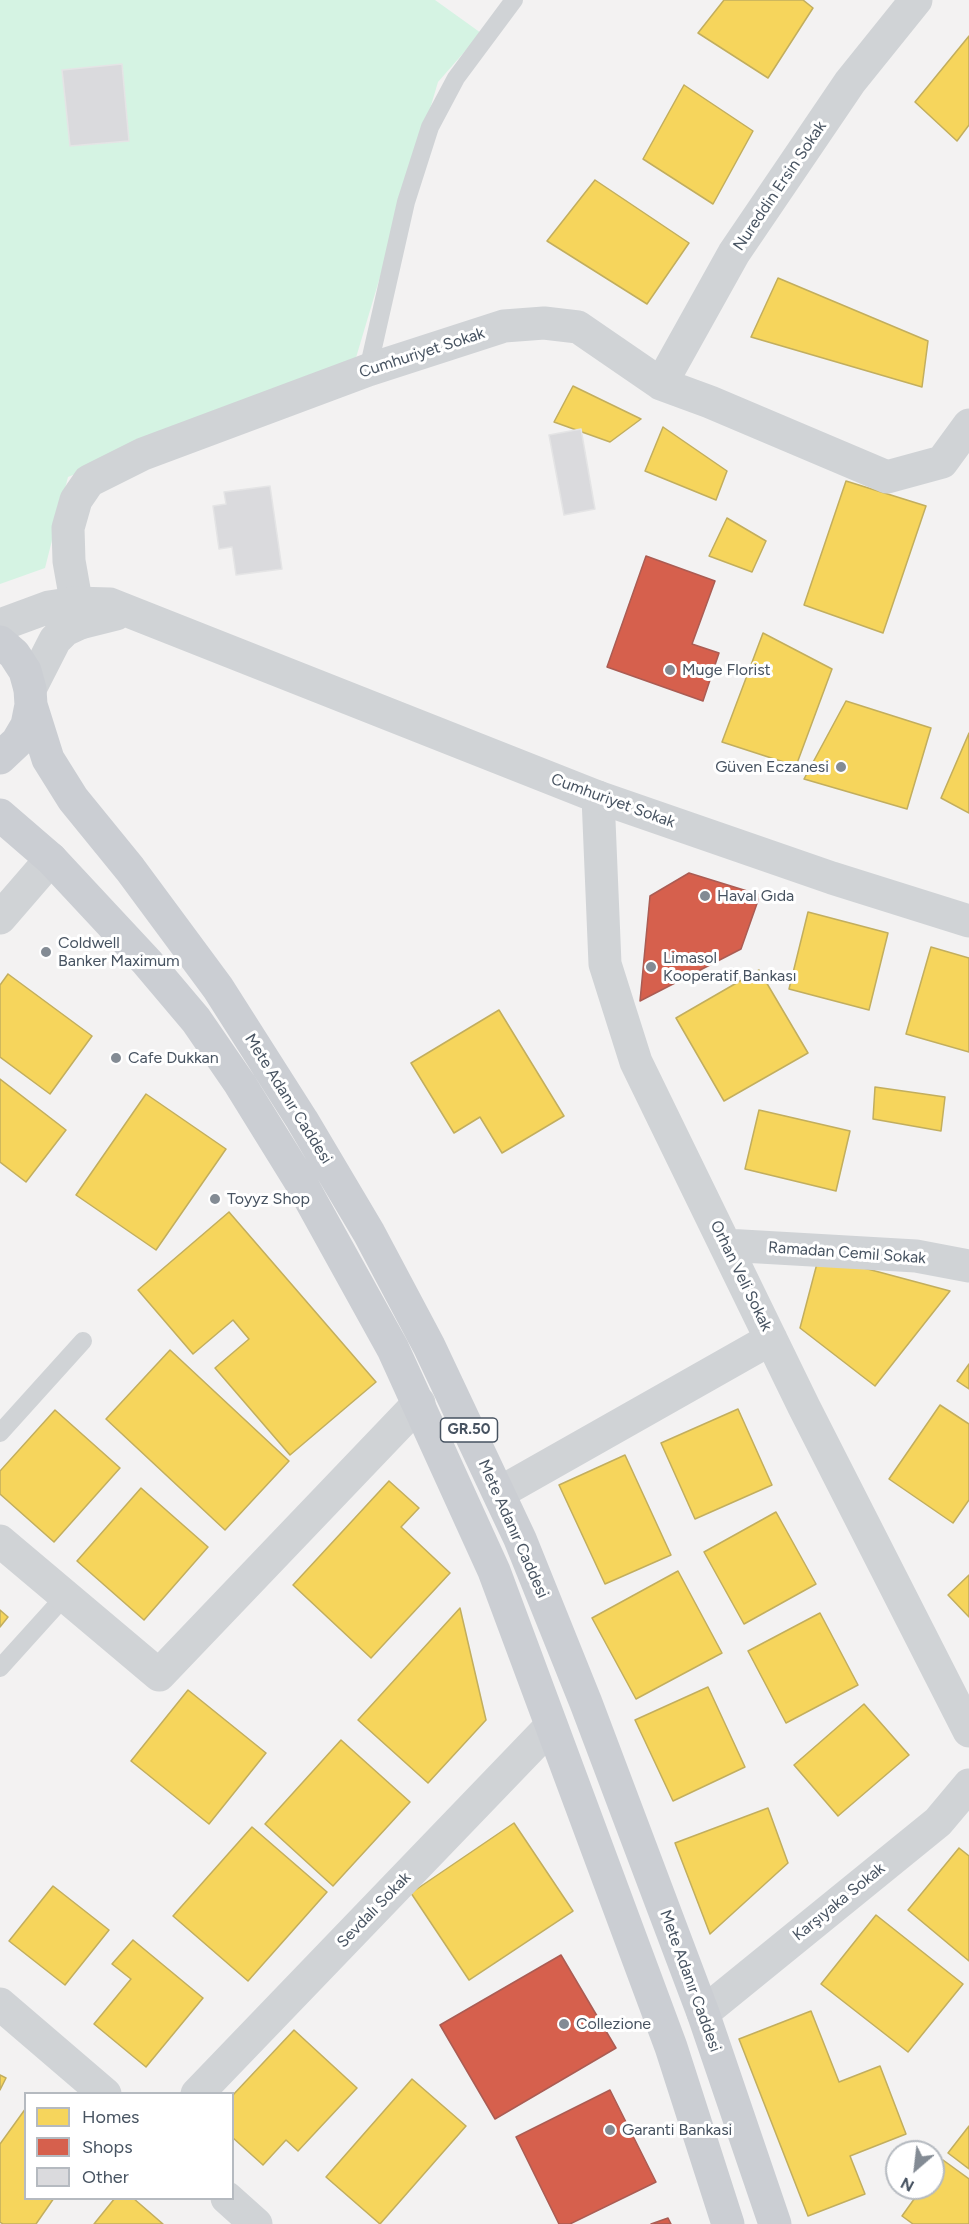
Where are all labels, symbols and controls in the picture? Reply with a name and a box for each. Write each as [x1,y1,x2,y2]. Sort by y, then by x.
street label: Nureddin Ersin Sokak [729,117,831,255]
street label: Cumhuriyet Sokak [357,324,487,382]
place label: Muge Florist [682,660,771,680]
marker: Muge Florist [663,663,677,677]
place label: Güven Eczanesi [715,757,829,777]
marker: Güven Eczanesi [834,760,848,774]
street label: Cumhuriyet Sokak [548,770,678,832]
place label: Haval Gıda [717,886,794,906]
marker: Haval Gıda [698,889,712,903]
place label: Coldwell Banker Maximum [58,933,180,971]
marker: Coldwell Banker Maximum [39,945,53,959]
place label: Limasol Kooperatif Bankası [663,948,796,986]
marker: Limasol Kooperatif Bankası [644,960,658,974]
street label: Mete Adanır Caddesi [240,1030,336,1168]
place label: Cafe Dukkan [128,1048,219,1068]
marker: Cafe Dukkan [109,1051,123,1065]
place label: Toyyz Shop [227,1189,310,1209]
marker: Toyyz Shop [208,1192,222,1206]
street label: Orhan Veli Sokak [706,1218,776,1334]
street label: Ramadan Cemil Sokak [767,1238,927,1268]
road number: GR.50 [440,1418,498,1442]
street label: Mete Adanır Caddesi [474,1457,552,1601]
street label: Karşıyaka Sokak [789,1859,889,1945]
street label: Sevdalı Sokak [333,1868,415,1952]
street label: Mete Adanır Caddesi [655,1907,725,2055]
place label: Collezione [576,2014,651,2034]
marker: Collezione [557,2017,571,2031]
legend [24,2092,234,2200]
text: Homes [82,2106,140,2128]
place label: Garanti Bankasi [622,2120,732,2140]
marker: Garanti Bankasi [603,2123,617,2137]
text: Shops [82,2136,133,2158]
north arrow [885,2140,945,2200]
text: Other [82,2166,129,2188]
text: N [897,2173,917,2196]

